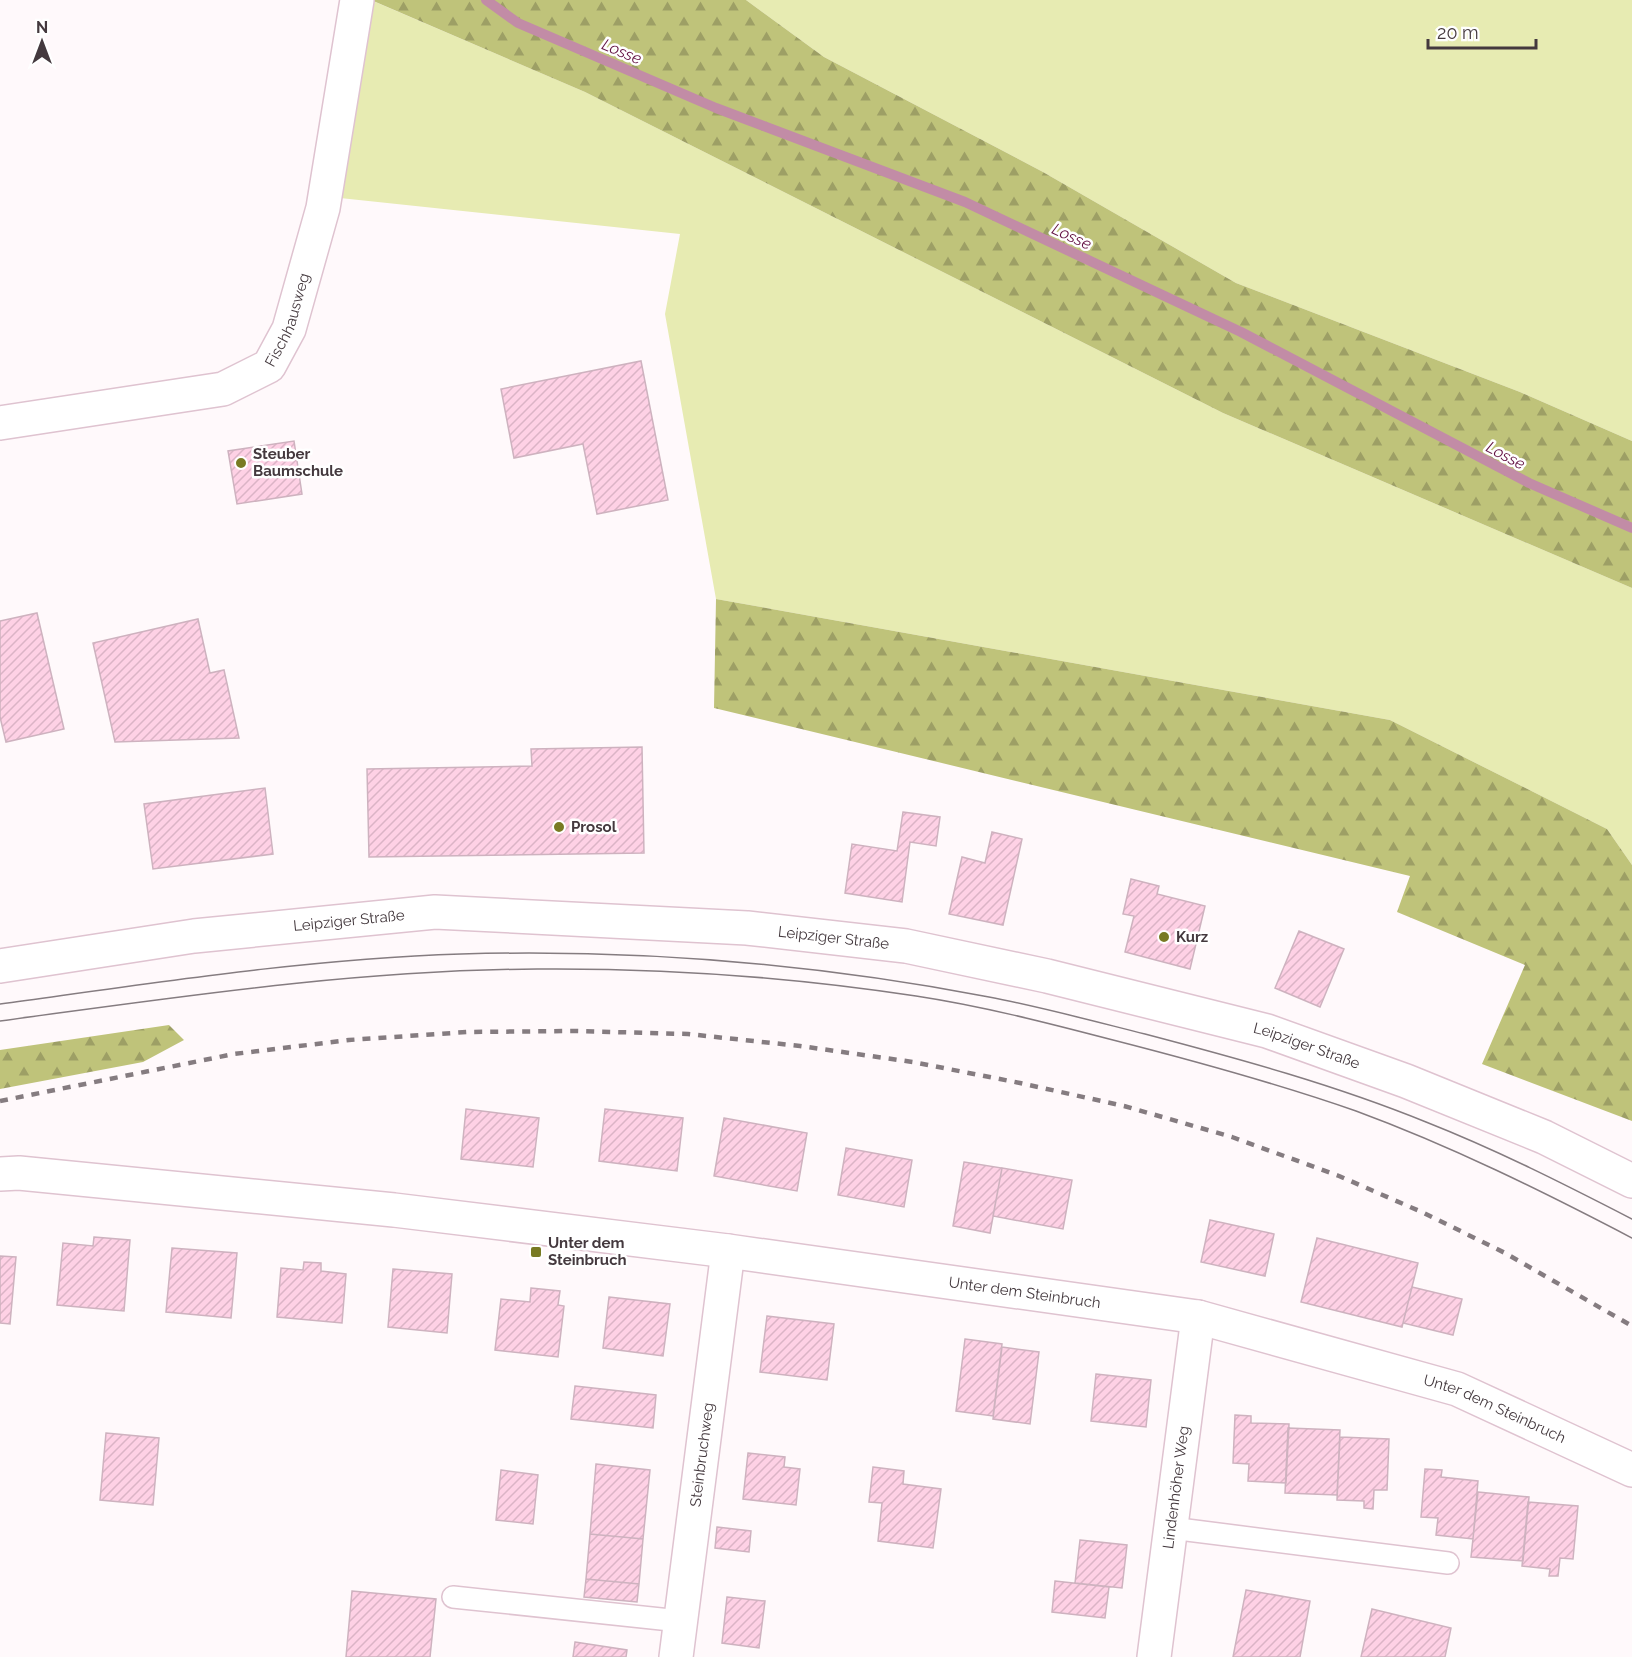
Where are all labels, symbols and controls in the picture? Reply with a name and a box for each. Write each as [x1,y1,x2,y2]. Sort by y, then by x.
north arrow [12,12,72,72]
scale bar [1428,12,1536,50]
text: N [36,18,48,37]
text: 20 m [1437,22,1479,43]
water label: Losse [599,35,645,68]
water label: Losse [1049,219,1095,254]
street label: Fischhausweg [261,271,313,370]
water label: Losse [1483,437,1529,474]
place label: Steuber Baumschule [253,445,343,480]
marker: Steuber Baumschule [234,456,248,470]
place label: Prosol [571,818,617,836]
marker: Prosol [552,820,566,834]
street label: Leipziger Straße [292,906,406,935]
street label: Leipziger Straße [777,923,890,953]
place label: Kurz [1176,928,1208,946]
marker: Kurz [1157,930,1171,944]
street label: Leipziger Straße [1251,1019,1362,1073]
place label: Unter dem Steinbruch [548,1234,627,1269]
marker: Unter dem Steinbruch [529,1245,543,1259]
street label: Unter dem Steinbruch [948,1273,1102,1312]
street label: Unter dem Steinbruch [1421,1371,1569,1447]
street label: Steinbruchweg [686,1401,718,1508]
street label: Lindenhöher Weg [1159,1425,1193,1550]

